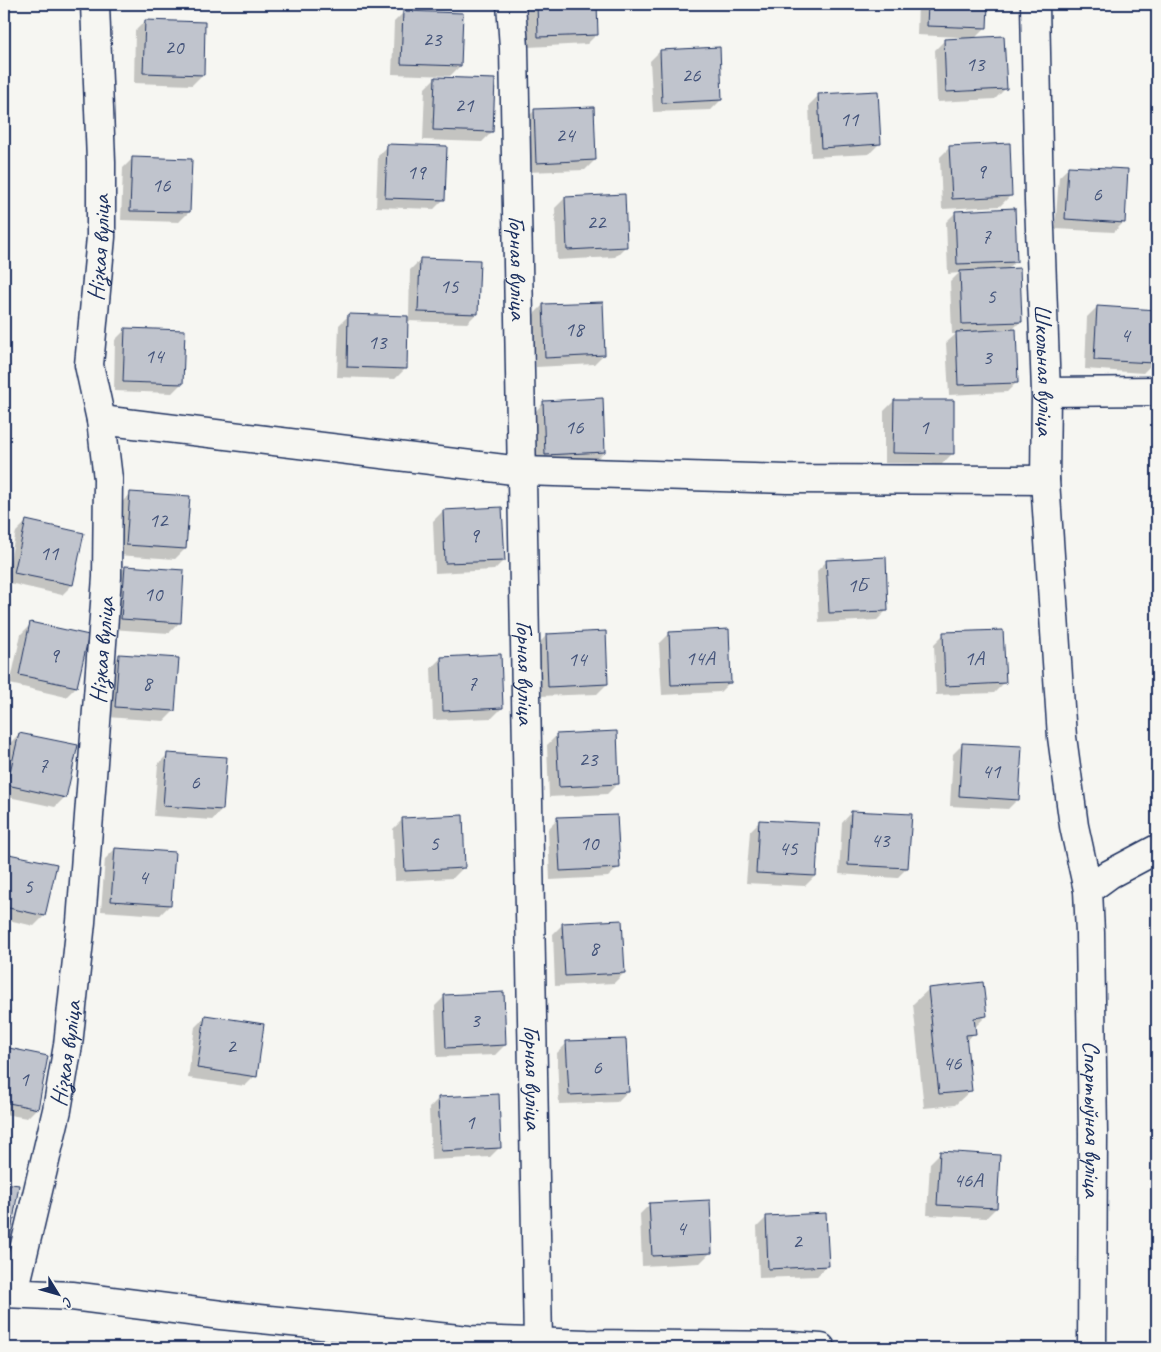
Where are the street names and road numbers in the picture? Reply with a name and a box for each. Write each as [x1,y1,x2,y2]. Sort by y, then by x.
street label: Нізкая вуліца [80,193,116,302]
street label: Горная вуліца [502,216,534,322]
street label: Школьная вуліца [1028,303,1061,437]
street label: Нізкая вуліца [83,595,121,705]
street label: Горная вуліца [510,620,542,727]
street label: Нізкая вуліца [43,998,88,1109]
street label: Горная вуліца [517,1025,549,1132]
street label: Спартыўная вуліца [1077,1040,1108,1199]

